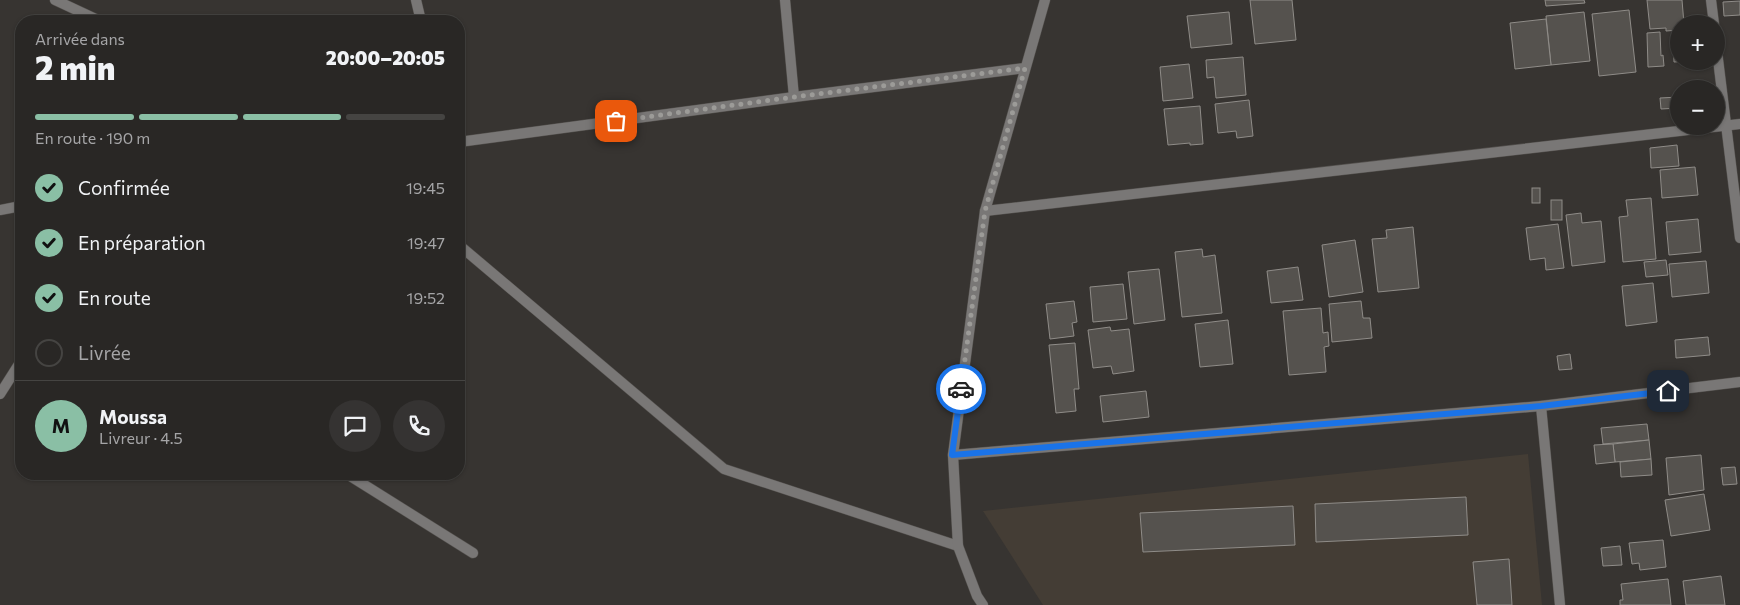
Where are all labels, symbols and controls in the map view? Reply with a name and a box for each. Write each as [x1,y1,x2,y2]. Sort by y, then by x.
map controls [1670,15,1725,135]
button: + [1670,15,1725,70]
text: Arrivée dans [35,29,125,48]
text: 20:00–20:05 [326,46,445,69]
text: 2 min [35,47,115,87]
button: − [1670,80,1725,135]
pin [595,100,637,142]
icon: bag [602,107,630,135]
text: En route · 190 m [35,128,150,147]
icon: check [35,174,63,202]
text: Confirmée [78,176,170,199]
text: 19:45 [406,178,445,197]
icon: check [35,229,63,257]
text: En préparation [78,231,206,254]
text: 19:47 [407,233,445,252]
icon: check [35,284,63,312]
text: En route [78,286,151,309]
text: 19:52 [407,288,445,307]
text: Livrée [78,341,131,364]
courier [936,364,986,414]
pin [1647,370,1689,412]
icon: car [947,375,975,403]
icon: home [1654,377,1682,405]
button: chat [329,400,381,452]
button: phone [393,400,445,452]
text: Moussa [99,405,167,428]
text: M [52,414,70,437]
text: Livreur · 4.5 [99,428,183,447]

